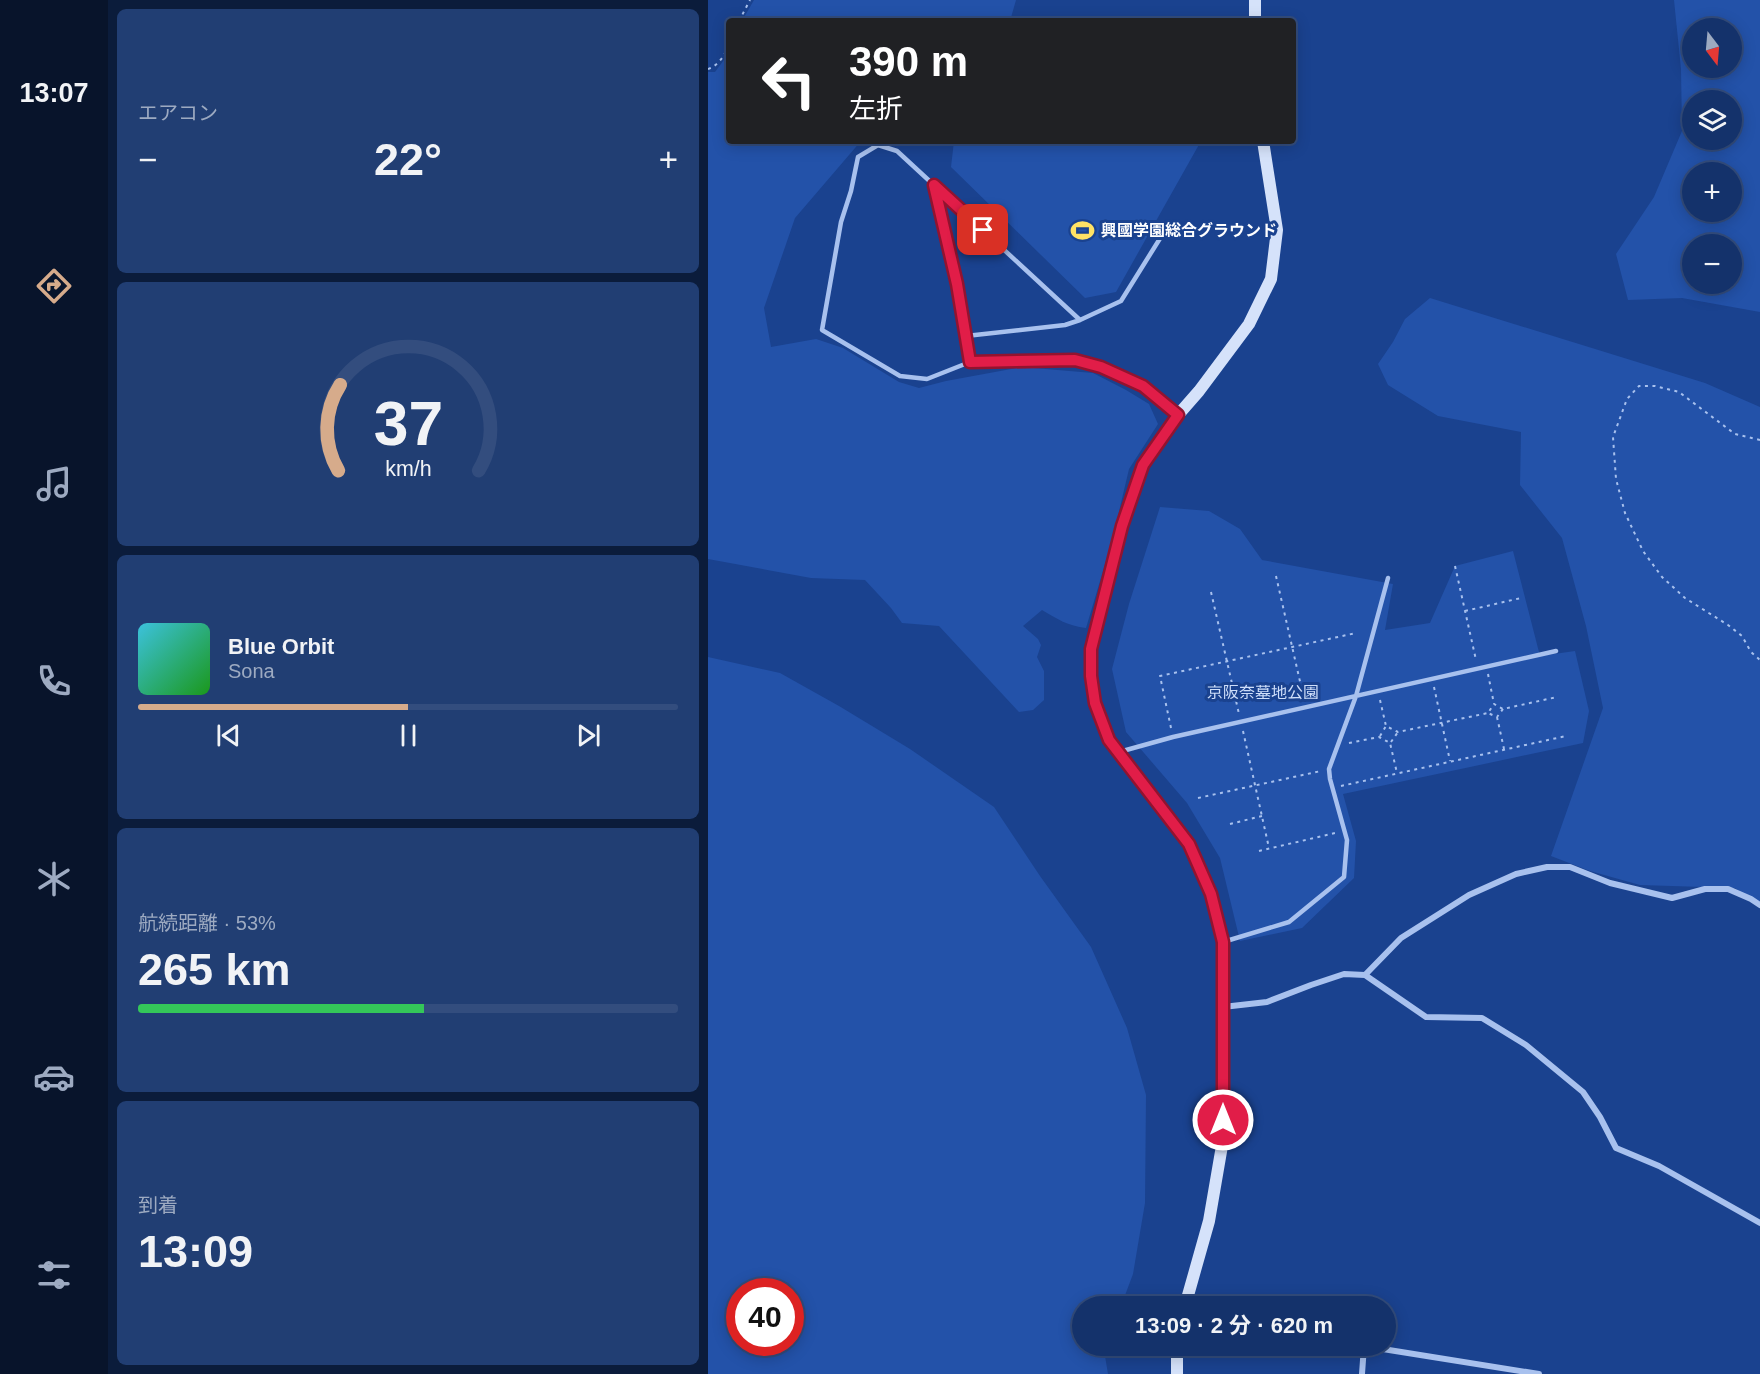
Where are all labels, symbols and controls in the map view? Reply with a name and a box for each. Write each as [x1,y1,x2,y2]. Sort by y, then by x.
north arrow [1682,18,1742,78]
map controls [1682,18,1742,294]
text: 390 m [849,38,968,85]
icon: left [750,42,828,120]
text: 13:07 [19,78,89,108]
button: layers [1682,90,1742,150]
text: 左折 [849,94,903,124]
text: エアコン [138,102,218,124]
text: 22° [374,134,442,185]
text: − [138,141,157,178]
text: + [659,141,678,178]
button: + [1682,162,1742,222]
pin [957,204,1008,255]
icon: arrive [966,213,999,246]
sports icon: 興國学園総合グラウンド [1070,217,1096,243]
place label: 興國学園総合グラウンド [1101,221,1277,239]
button: − [1682,234,1742,294]
icon: directions [33,265,75,307]
text: 37 [373,389,443,458]
text: km/h [385,457,431,481]
icon: music [33,463,75,505]
text: Blue Orbit [228,634,334,659]
icon: phone [33,660,75,702]
text: Sona [228,660,275,682]
park label: 京阪奈墓地公園 [1207,684,1319,701]
icon: previous [212,719,245,752]
icon: pause [392,719,425,752]
icon: next [572,719,605,752]
icon: climate [33,858,75,900]
text: 航続距離 · 53% [138,912,276,934]
text: 265 km [138,944,291,995]
icon: car [33,1056,75,1098]
position arrow [1191,1088,1255,1152]
text: 到着 [138,1194,178,1216]
text: 13:09 [138,1226,253,1277]
icon: filters [33,1254,75,1296]
speed limit sign: 40 [726,1278,804,1356]
text: 13:09 · 2 分 · 620 m [1135,1313,1333,1338]

